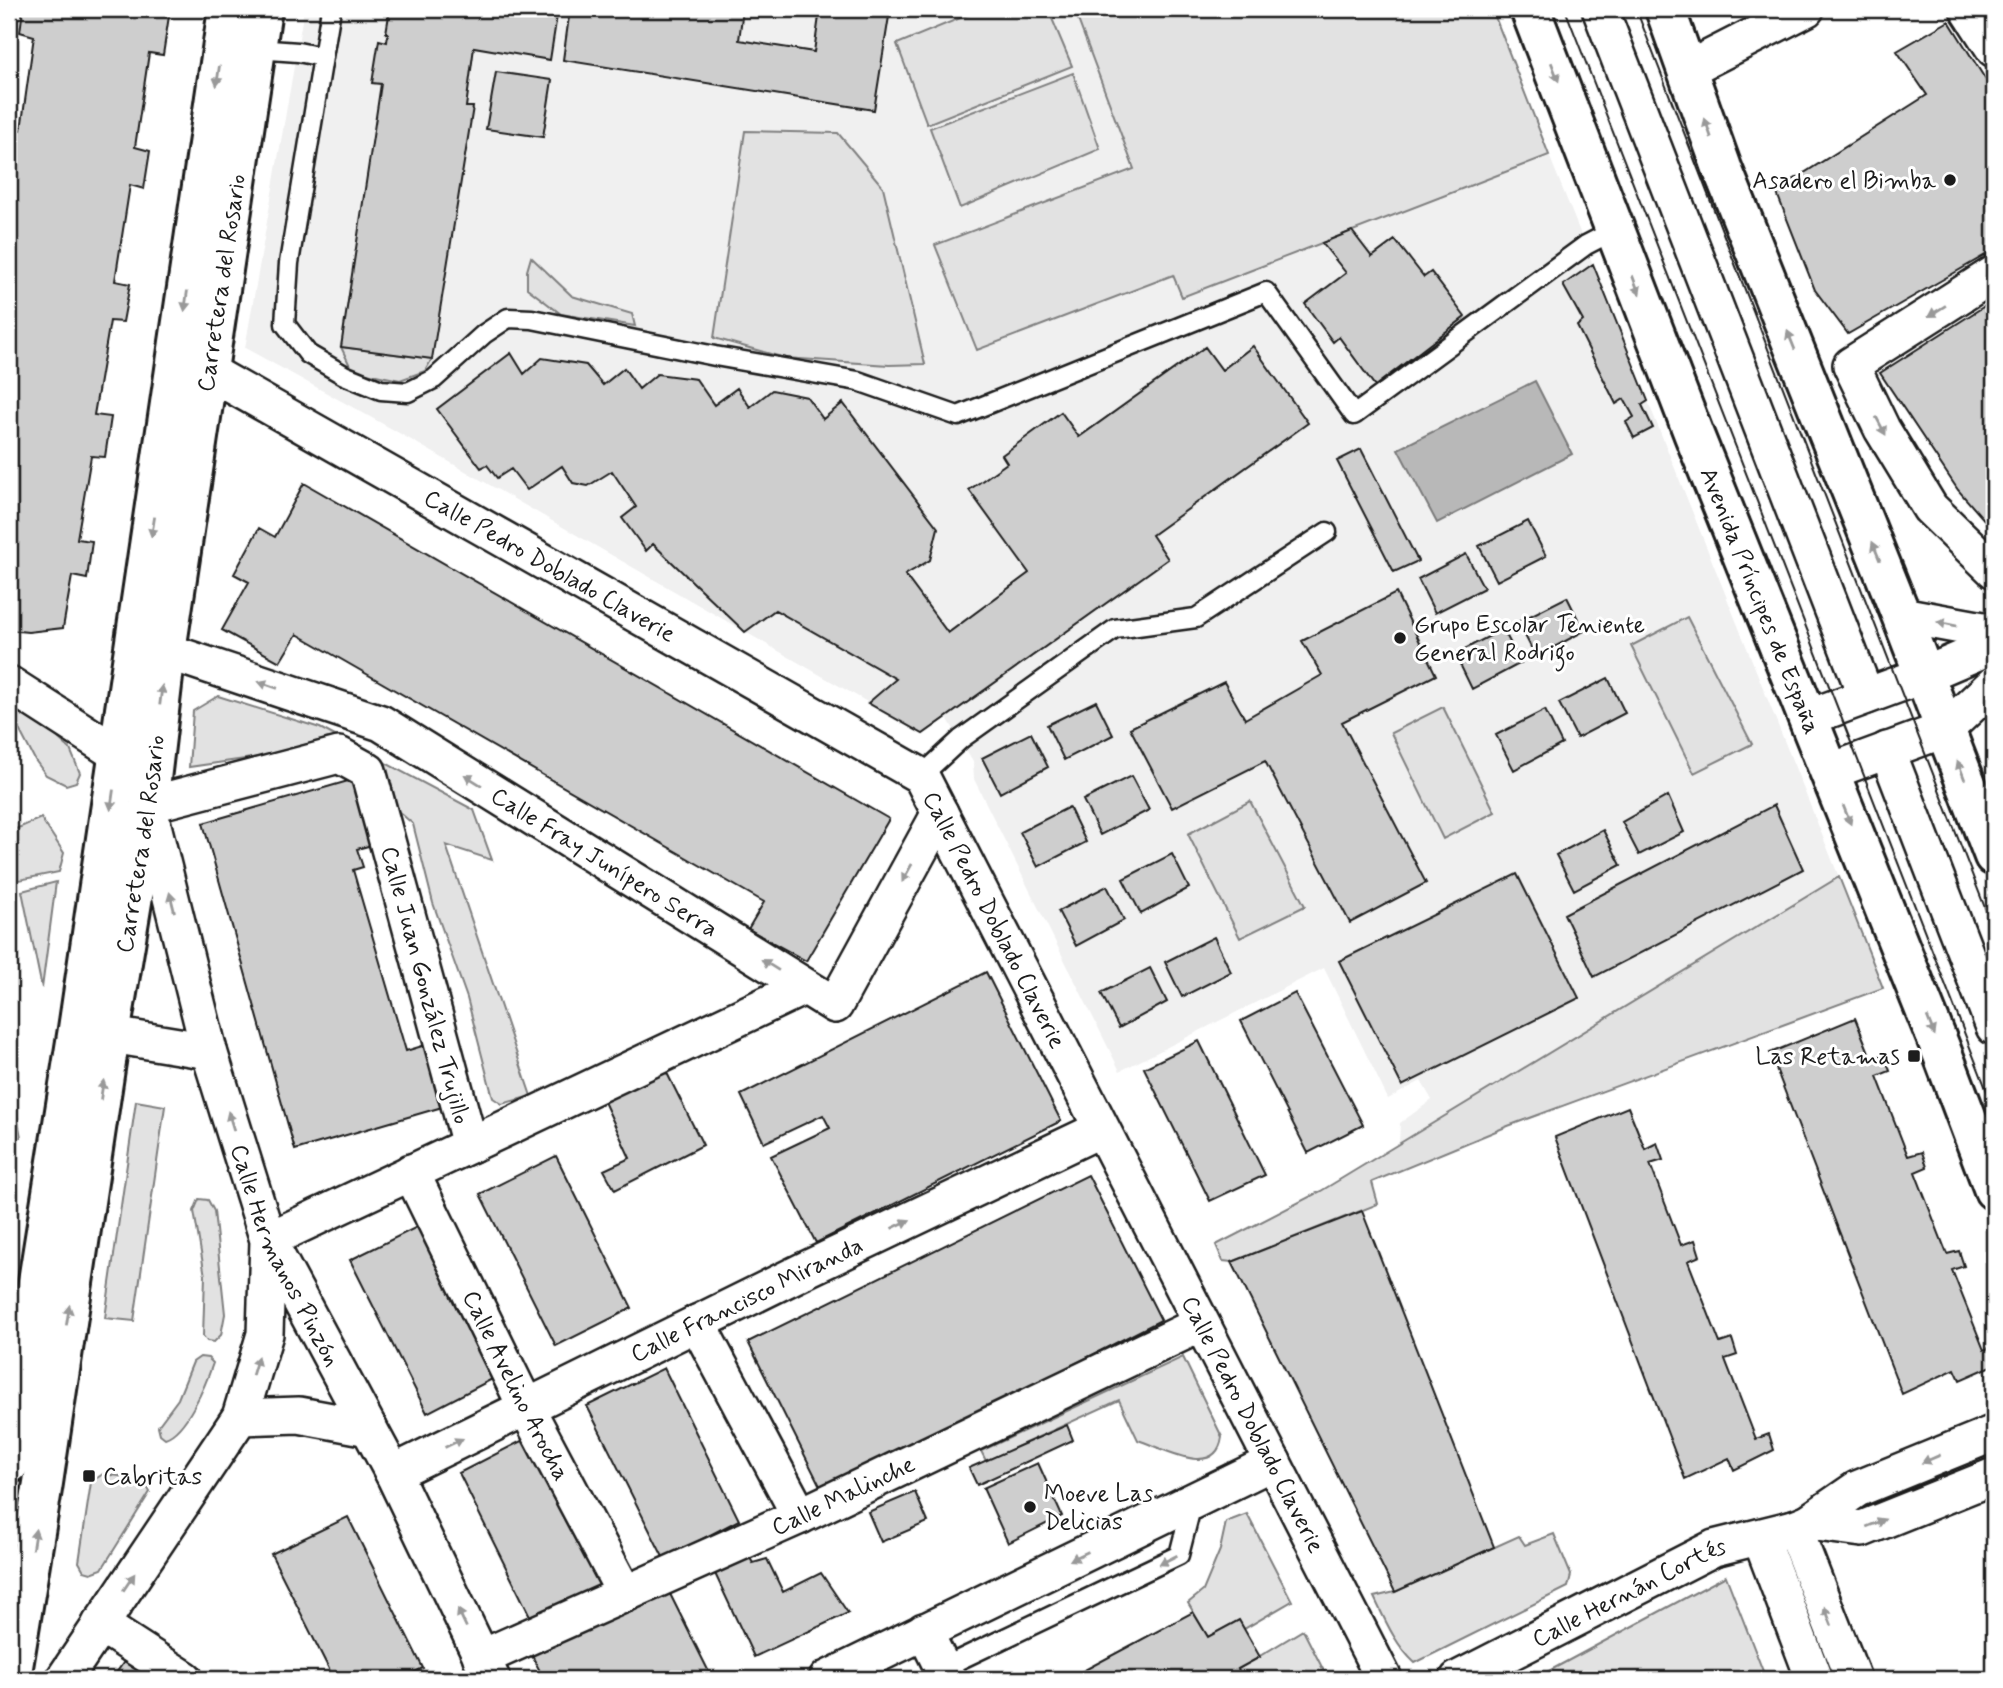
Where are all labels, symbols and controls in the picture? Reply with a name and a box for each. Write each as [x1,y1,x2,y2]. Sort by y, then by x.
one-way arrow [1549,62,1560,83]
one-way arrow [213,65,224,87]
one-way arrow [1702,118,1713,139]
place label: Asadero el Bimba [1752,166,1937,197]
street label: Carretera del Rosario [191,172,254,394]
marker: Asadero el Bimba [1942,172,1958,188]
one-way arrow [1631,274,1642,295]
one-way arrow [180,291,191,313]
one-way arrow [1927,304,1946,317]
one-way arrow [1785,329,1796,350]
one-way arrow [1875,416,1887,436]
street label: Avenida Príncipes de España [1692,463,1827,739]
street label: Calle Pedro Doblado Claverie [418,483,681,651]
one-way arrow [147,516,158,538]
one-way arrow [1870,541,1881,562]
place label: Grupo Escolar Teniente General Rodrigo [1414,610,1645,672]
one-way arrow [1936,618,1958,629]
marker: Grupo Escolar Teniente General Rodrigo [1392,630,1408,646]
one-way arrow [257,679,278,690]
one-way arrow [156,684,167,706]
street label: Carretera del Rosario [110,734,173,955]
one-way arrow [1955,759,1966,780]
one-way arrow [463,774,482,787]
street label: Calle Fray Junípero Serra [484,781,723,945]
street label: Calle Pedro Doblado Claverie [915,787,1072,1054]
one-way arrow [106,789,117,811]
one-way arrow [1841,805,1852,826]
street label: Calle Juan González Trujillo [373,843,477,1128]
one-way arrow [901,863,913,883]
one-way arrow [166,891,177,913]
one-way arrow [760,959,779,972]
one-way arrow [1926,1016,1937,1037]
place label: Las Retamas [1756,1042,1900,1073]
marker: Las Retamas [1906,1048,1922,1064]
one-way arrow [97,1078,108,1100]
one-way arrow [225,1111,236,1132]
street label: Calle Hermanos Pinzón [222,1141,347,1372]
one-way arrow [891,1219,911,1230]
street label: Calle Francisco Miranda [626,1231,868,1370]
street label: Calle Avelino Arocha [454,1286,576,1487]
street label: Calle Pedro Doblado Claverie [1173,1291,1331,1559]
one-way arrow [63,1303,74,1325]
one-way arrow [251,1355,261,1376]
one-way arrow [444,1437,464,1448]
street label: Calle Malinche [767,1449,921,1544]
one-way arrow [1921,1453,1942,1464]
place label: Cabritas [103,1462,202,1493]
marker: Cabritas [81,1468,97,1484]
place label: Moeve Las Delicias [1044,1479,1153,1538]
marker: Moeve Las Delicias [1022,1499,1038,1515]
one-way arrow [1866,1518,1887,1529]
one-way arrow [29,1528,40,1550]
street label: Calle Hernán Cortés [1527,1532,1730,1655]
one-way arrow [1069,1550,1089,1561]
one-way arrow [1158,1555,1178,1566]
one-way arrow [122,1573,136,1591]
one-way arrow [1822,1605,1833,1626]
one-way arrow [456,1608,468,1628]

